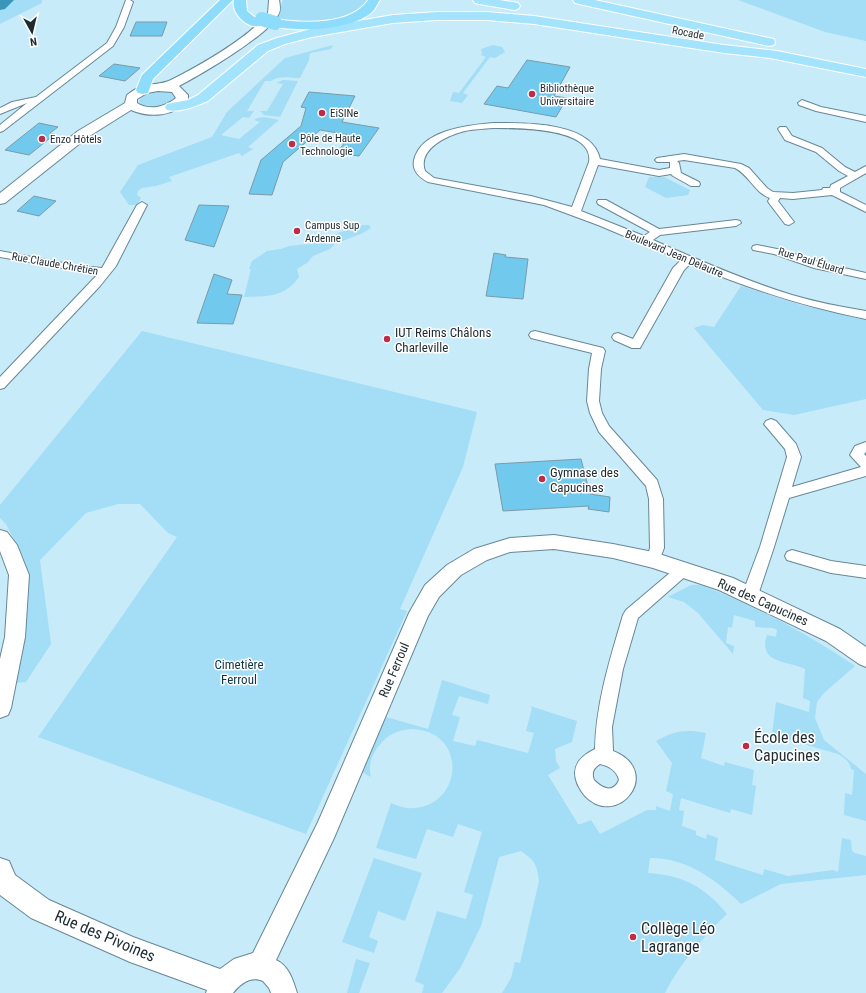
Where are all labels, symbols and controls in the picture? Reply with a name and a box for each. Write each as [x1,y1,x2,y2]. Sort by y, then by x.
north arrow [12,12,52,52]
street label: Rocade [671,24,705,42]
text: N [29,35,38,48]
place label: Bibliothèque Universitaire [540,82,594,108]
marker: Bibliothèque Universitaire [527,89,537,99]
place label: EiSINe [330,107,358,120]
marker: EiSINe [317,108,327,118]
place label: Pôle de Haute Technologie [300,132,361,158]
place label: Enzo Hôtels [50,133,102,146]
marker: Enzo Hôtels [37,134,47,144]
marker: Pôle de Haute Technologie [287,139,297,149]
place label: Campus Sup Ardenne [305,219,360,245]
marker: Campus Sup Ardenne [292,226,302,236]
street label: Boulevard Jean Delautre [623,227,725,281]
street label: Rue Paul Éluard [777,245,845,277]
street label: Rue Claude Chrétien [11,250,99,278]
place label: IUT Reims Châlons Charleville [395,325,491,355]
marker: IUT Reims Châlons Charleville [382,334,392,344]
place label: Gymnase des Capucines [550,465,619,495]
marker: Gymnase des Capucines [537,474,547,484]
street label: Rue des Capucines [715,575,811,629]
street label: Rue Ferroul [376,640,412,700]
park label: Cimetière Ferroul [214,657,264,687]
place label: École des Capucines [754,728,820,765]
marker: École des Capucines [741,741,751,751]
street label: Rue des Pivoines [52,906,158,966]
place label: Collège Léo Lagrange [641,919,715,956]
marker: Collège Léo Lagrange [628,932,638,942]

